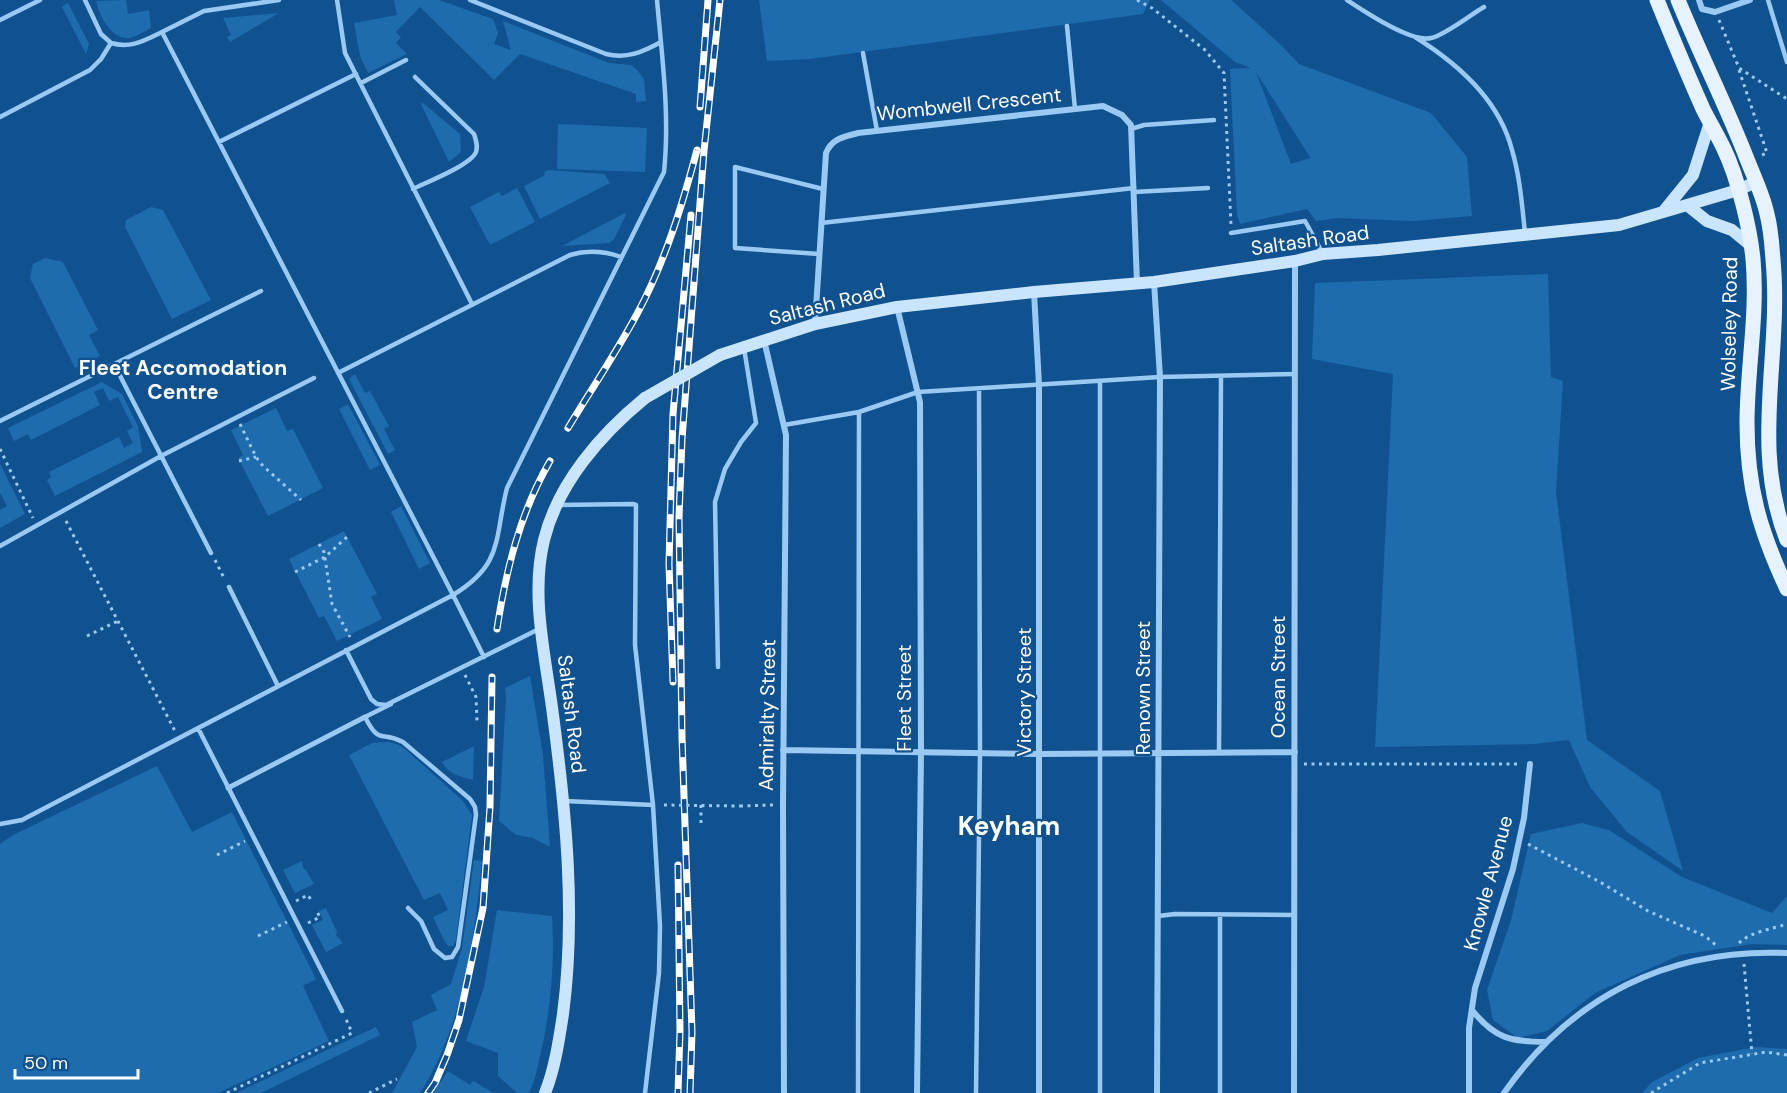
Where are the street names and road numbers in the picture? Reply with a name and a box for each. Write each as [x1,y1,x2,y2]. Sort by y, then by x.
street label: Wombwell Crescent [875,81,1063,127]
street label: Saltash Road [1249,219,1371,261]
street label: Wolseley Road [1715,257,1743,391]
street label: Saltash Road [766,277,888,331]
street label: Ocean Street [1265,616,1291,738]
street label: Renown Street [1130,621,1156,755]
street label: Victory Street [1011,627,1037,757]
street label: Admiralty Street [753,639,781,791]
street label: Fleet Street [891,644,917,752]
street label: Saltash Road [552,653,592,775]
street label: Knowle Avenue [1457,813,1519,953]

